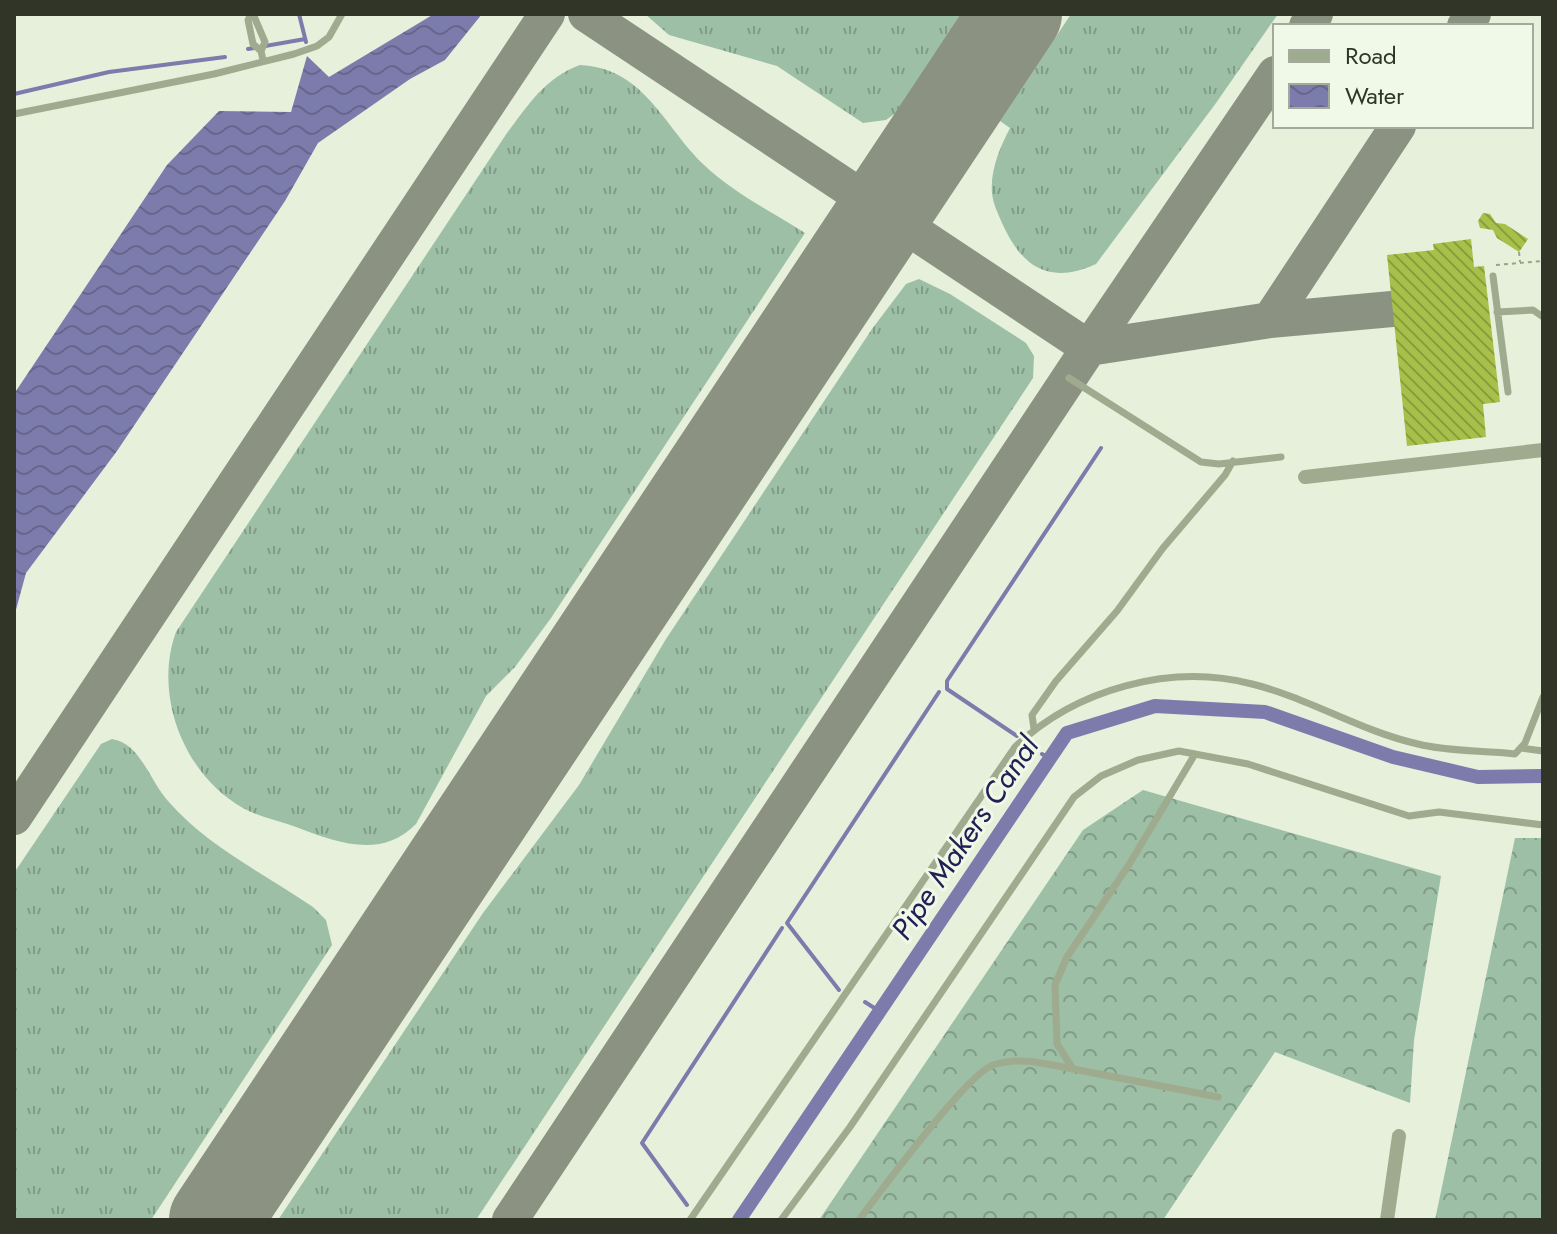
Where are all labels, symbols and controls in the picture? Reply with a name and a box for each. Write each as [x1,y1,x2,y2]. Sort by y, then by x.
legend [1273,24,1533,128]
text: Road [1345,38,1397,73]
text: Water [1345,78,1405,113]
water label: Pipe Makers Canal [880,726,1050,948]

